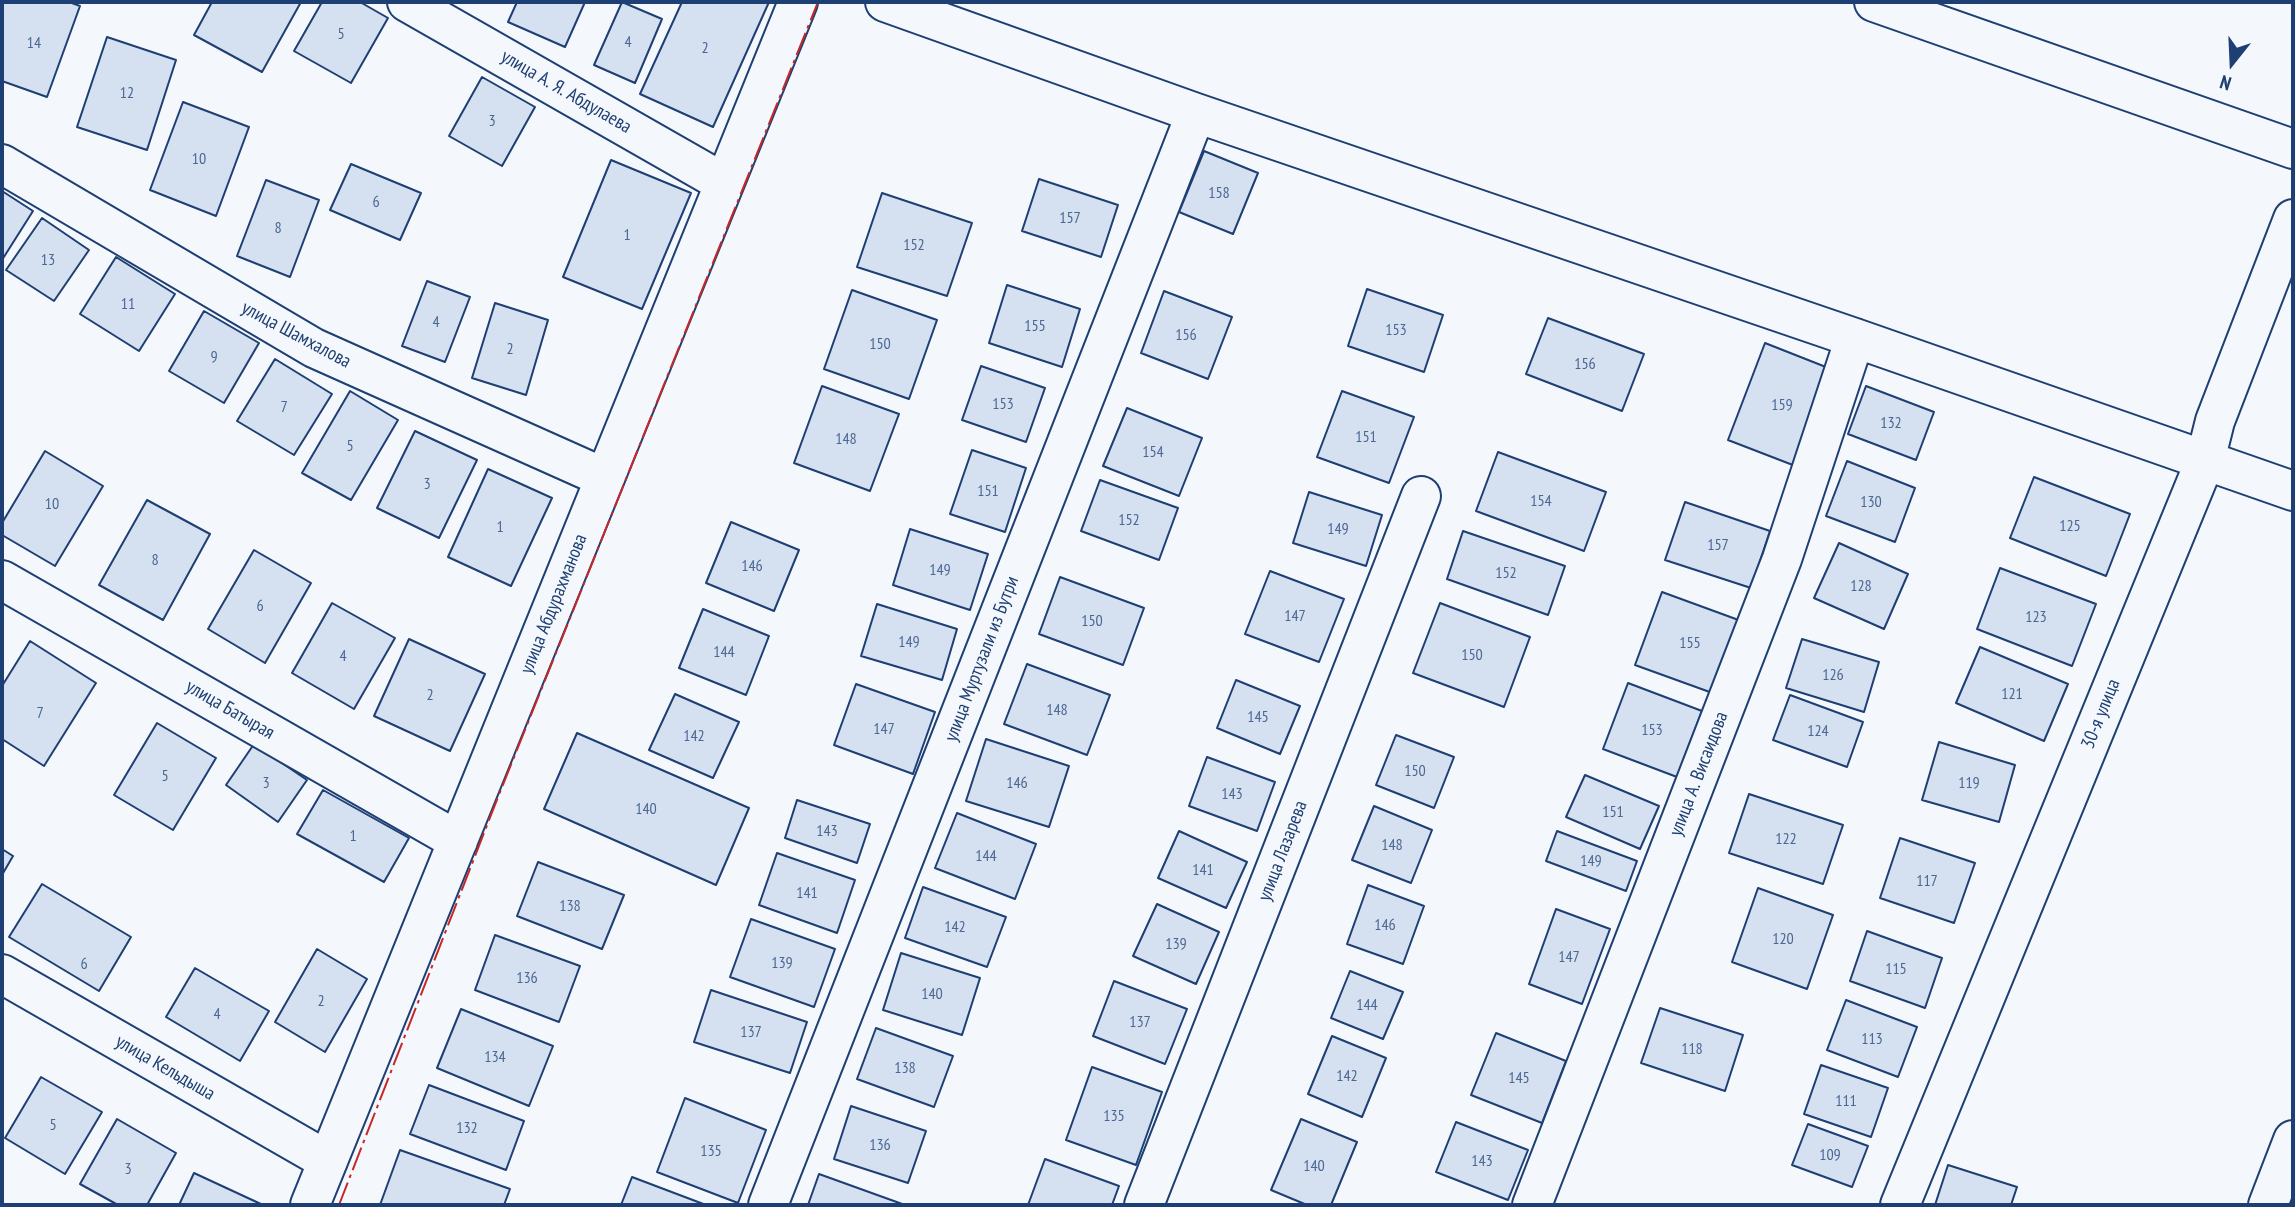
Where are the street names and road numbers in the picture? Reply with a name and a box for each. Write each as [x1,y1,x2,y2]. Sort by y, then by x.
street label: улица А. Я. Абдулаева [497,45,635,139]
street label: улица Шамхалова [237,297,355,373]
street label: улица Абдурахманова [516,531,592,677]
street label: улица Муртузали из Бутри [940,573,1024,745]
street label: улица Батырая [182,675,278,745]
street label: 30-я улица [2077,676,2125,752]
street label: улица А. Висаидова [1665,708,1733,840]
street label: улица Лазарева [1253,798,1313,904]
street label: улица Кельдыша [111,1030,219,1106]

